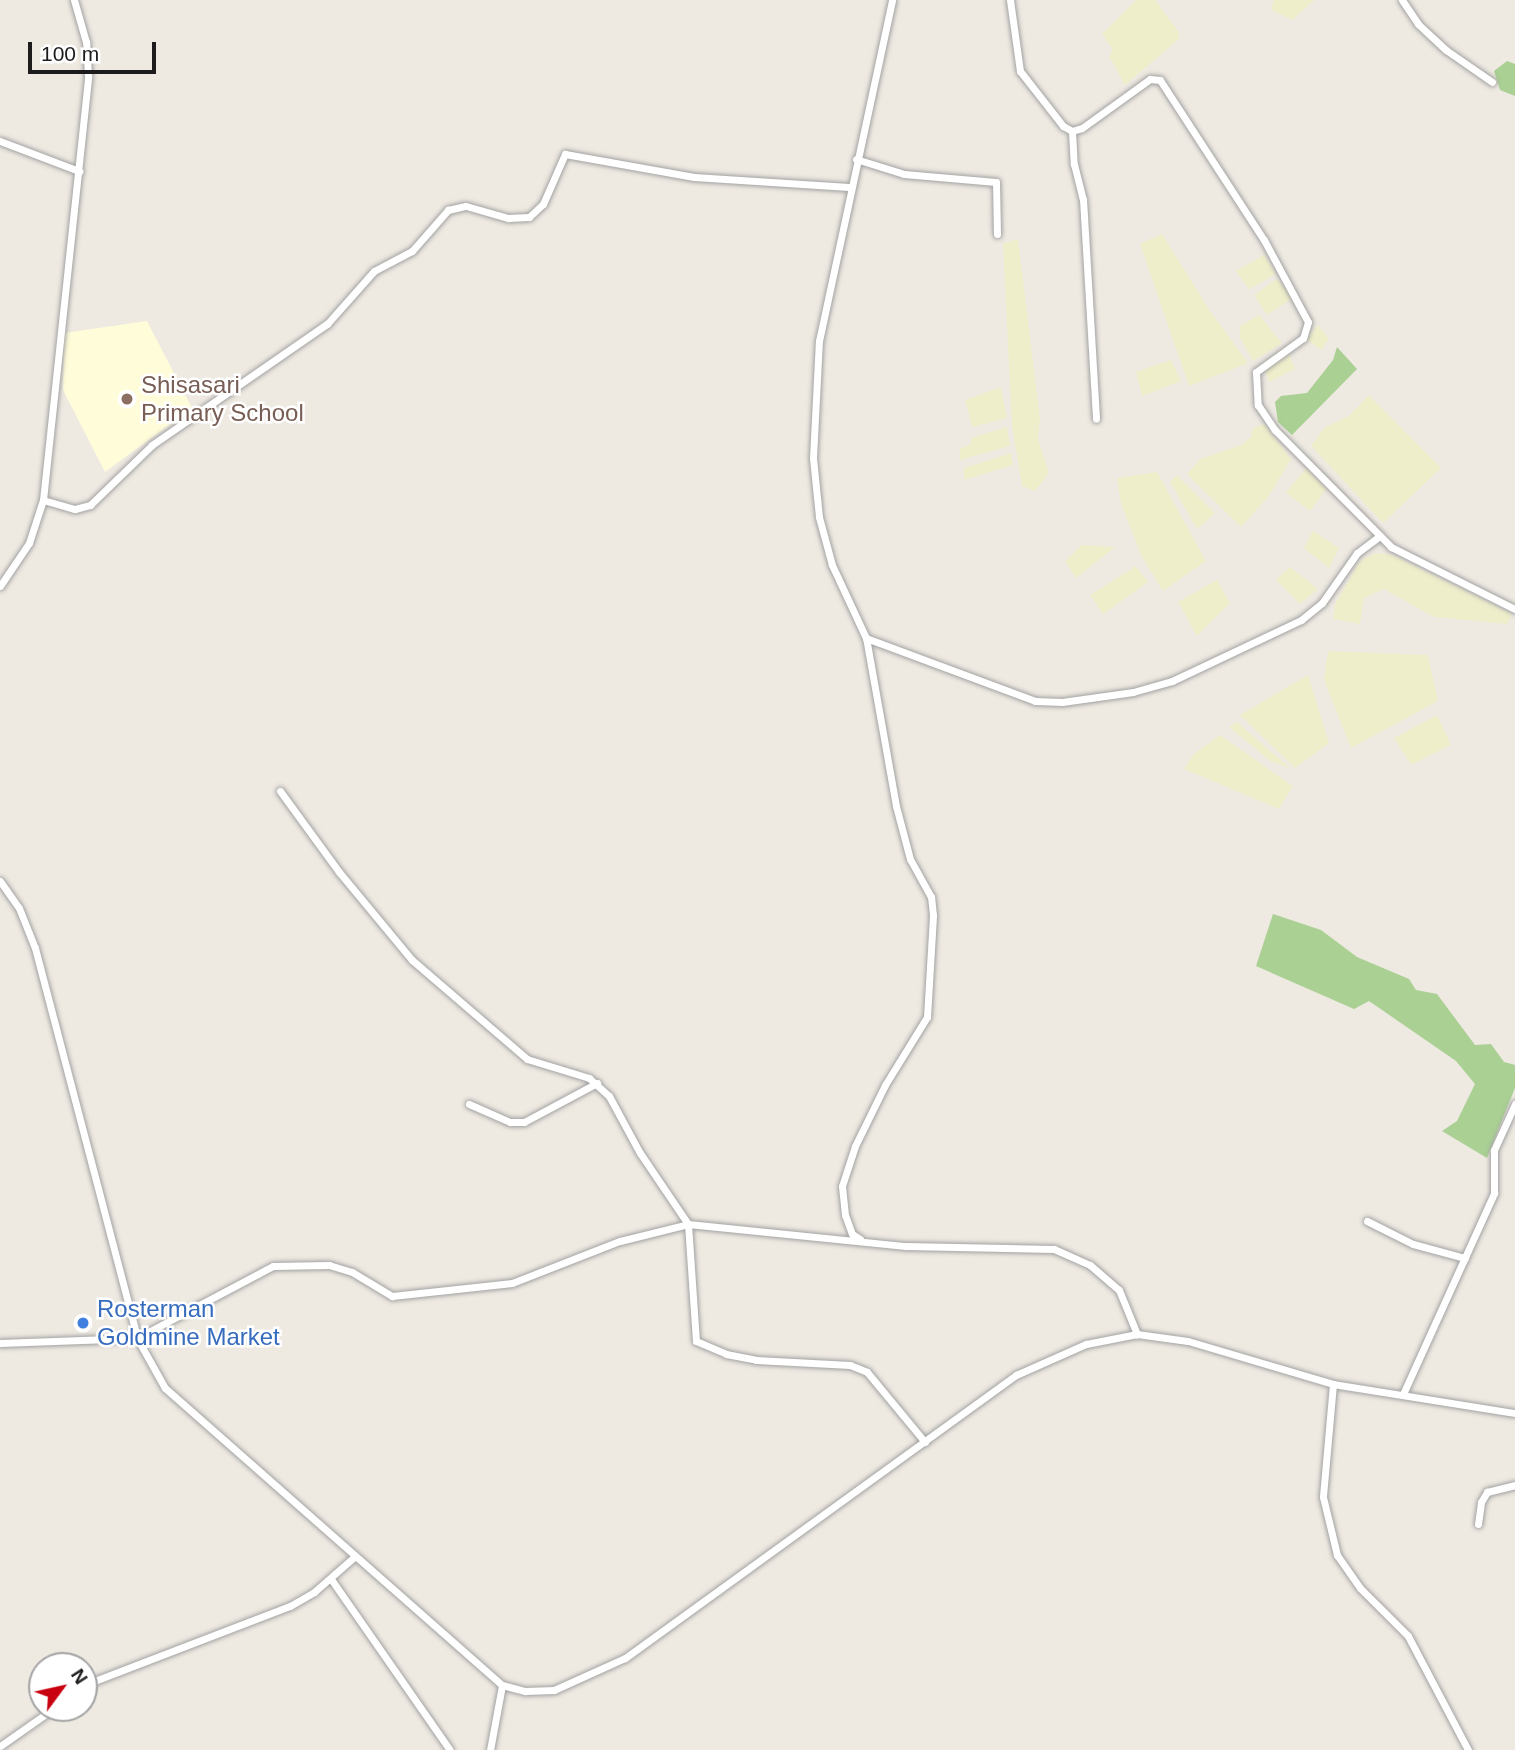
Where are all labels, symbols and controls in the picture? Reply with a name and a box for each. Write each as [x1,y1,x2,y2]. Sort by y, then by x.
scale bar [32,28,159,72]
text: 100 m [41,42,99,65]
place label: Shisasari Primary School [141,371,304,427]
marker: Shisasari Primary School [119,391,135,407]
place label: Rosterman Goldmine Market [97,1295,280,1351]
marker: Rosterman Goldmine Market [75,1315,91,1331]
north arrow [28,1652,98,1722]
text: N [67,1665,92,1688]

